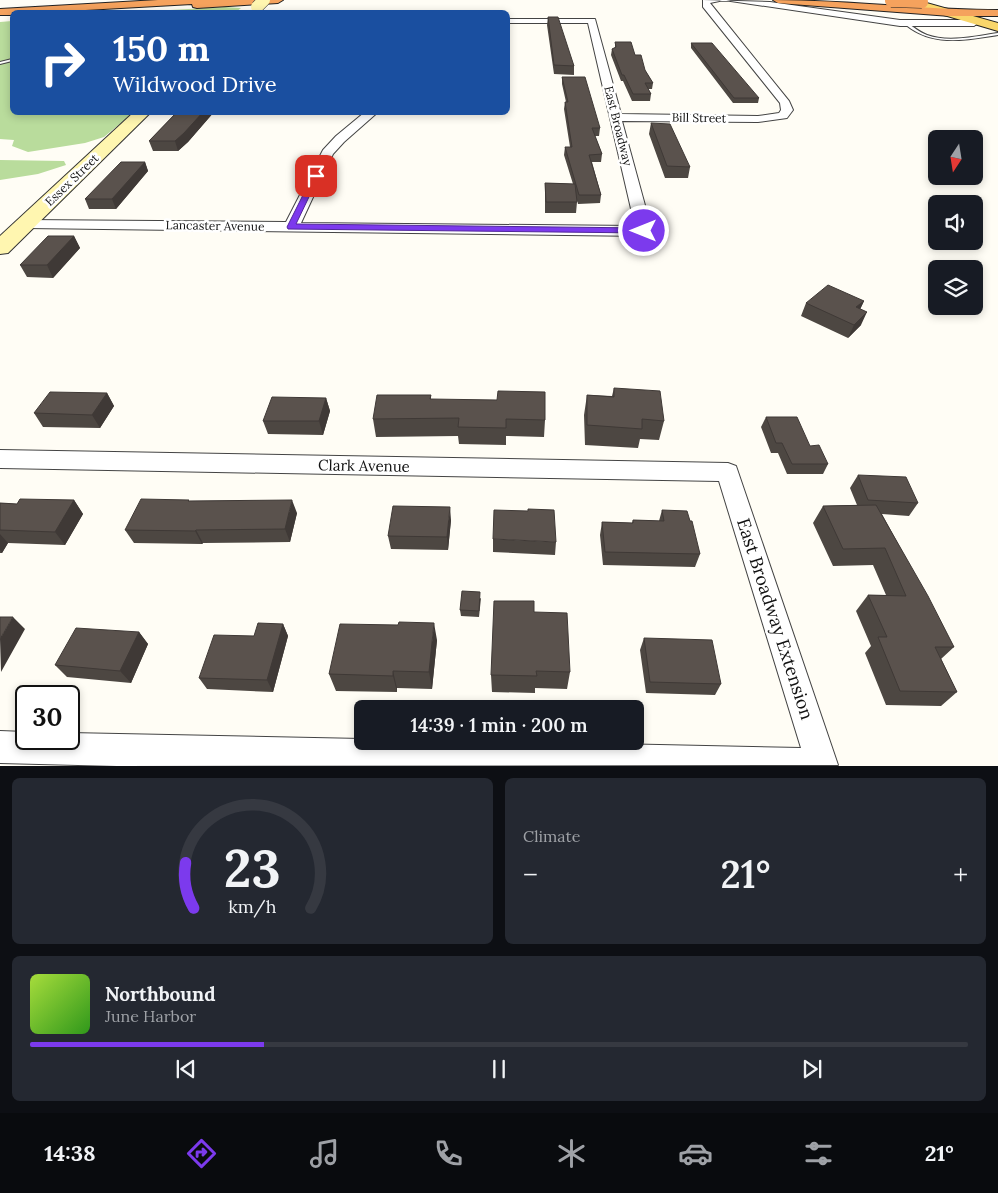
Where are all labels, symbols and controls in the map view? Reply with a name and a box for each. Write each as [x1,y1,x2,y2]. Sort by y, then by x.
text: 150 m [113,26,210,71]
icon: right [30,30,95,95]
text: Wildwood Drive [113,70,277,98]
street label: East Broadway [601,84,636,168]
street label: Bill Street [672,110,727,125]
north arrow [928,130,982,185]
map controls [928,130,983,315]
street label: Essex Street [42,150,102,209]
pin [295,155,337,197]
icon: arrive [302,162,330,190]
button: sound [928,195,983,250]
position arrow [617,204,669,256]
street label: Lancaster Avenue [165,217,265,234]
button: layers [928,260,983,315]
street label: Clark Avenue [318,455,410,476]
street label: East Broadway Extension [732,515,819,723]
speed limit sign: 30 [15,685,80,750]
text: 14:39 · 1 min · 200 m [410,713,588,737]
text: Climate [523,826,580,846]
text: 23 [224,835,281,901]
text: 21° [720,850,771,898]
text: − [523,857,538,893]
text: + [953,857,968,893]
text: km/h [228,895,277,918]
text: Northbound [105,982,216,1006]
text: June Harbor [105,1006,196,1026]
icon: previous [172,1055,200,1083]
icon: pause [485,1055,513,1083]
icon: next [798,1055,826,1083]
icon: directions [184,1136,219,1171]
icon: music [307,1136,342,1171]
icon: phone [431,1136,466,1171]
icon: climate [554,1136,589,1171]
icon: car [678,1136,713,1171]
icon: filters [801,1136,836,1171]
text: 14:38 [44,1139,96,1167]
text: 21° [925,1139,954,1167]

